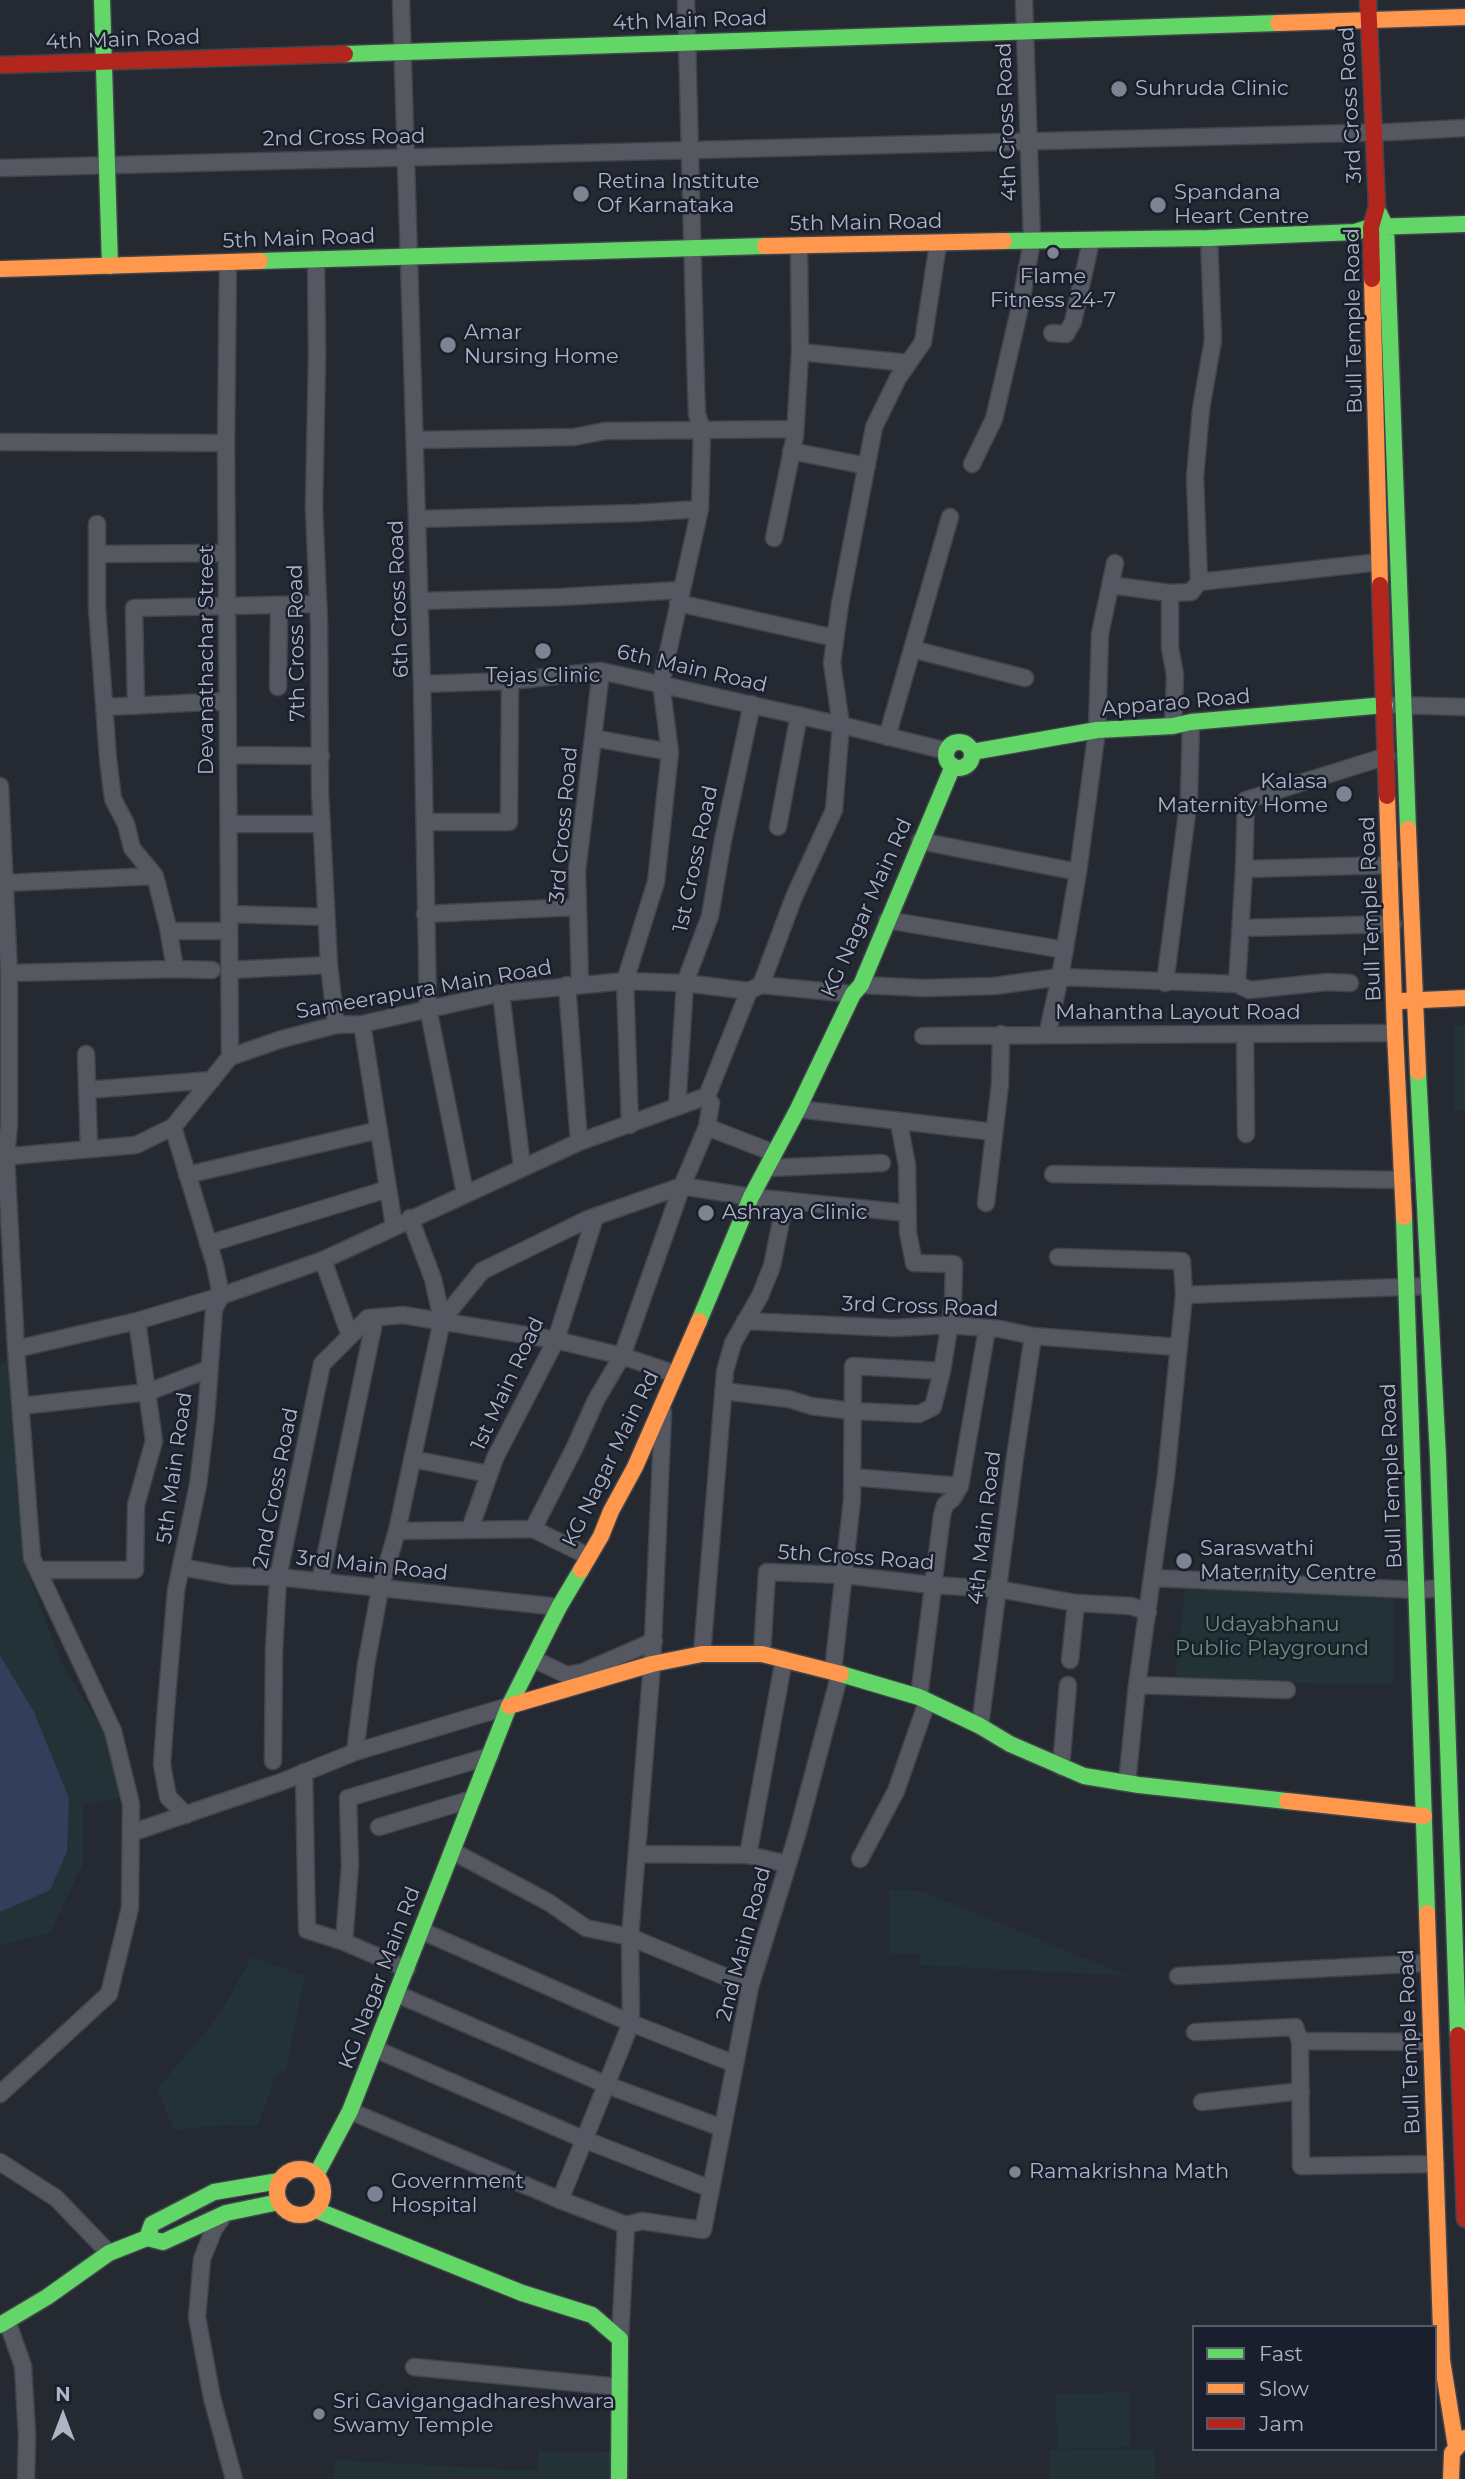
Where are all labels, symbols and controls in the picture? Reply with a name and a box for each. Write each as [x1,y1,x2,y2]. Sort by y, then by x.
street label: 4th Main Road [612,6,768,36]
street label: 4th Main Road [45,25,201,55]
street label: 3rd Cross Road [1334,26,1368,184]
street label: 4th Cross Road [992,42,1022,202]
place label: Suhruda Clinic [1135,76,1289,102]
marker: Suhruda Clinic [1109,79,1129,99]
street label: 2nd Cross Road [262,124,426,152]
place label: Retina Institute Of Karnataka [597,169,759,219]
place label: Spandana Heart Centre [1174,180,1309,230]
marker: Retina Institute Of Karnataka [571,184,591,204]
marker: Spandana Heart Centre [1148,195,1168,215]
street label: 5th Main Road [789,209,943,237]
street label: 5th Main Road [222,224,376,254]
street label: Bull Temple Road [1340,228,1368,414]
marker: Flame Fitness 24-7 [1045,245,1061,261]
place label: Flame Fitness 24-7 [990,264,1116,314]
place label: Amar Nursing Home [464,320,619,370]
marker: Amar Nursing Home [438,335,458,355]
street label: 6th Cross Road [384,520,414,678]
street label: Devanathachar Street [194,545,220,775]
street label: 7th Cross Road [283,564,311,722]
street label: 6th Main Road [614,639,770,699]
marker: Tejas Clinic [533,641,553,661]
place label: Tejas Clinic [485,663,601,689]
street label: Apparao Road [1100,684,1252,722]
street label: 3rd Cross Road [545,746,583,904]
place label: Kalasa Maternity Home [1157,769,1328,819]
street label: 1st Cross Road [668,784,724,934]
marker: Kalasa Maternity Home [1334,784,1354,804]
street label: KG Nagar Main Rd [816,815,918,1001]
street label: Bull Temple Road [1355,816,1387,1002]
street label: Sameerapura Main Road [294,955,554,1025]
street label: Mahantha Layout Road [1055,1000,1301,1026]
place label: Ashraya Clinic [722,1200,868,1226]
marker: Ashraya Clinic [696,1203,716,1223]
street label: 3rd Cross Road [841,1292,999,1322]
street label: 1st Main Road [466,1313,550,1455]
street label: KG Nagar Main Rd [557,1367,665,1551]
street label: Bull Temple Road [1376,1383,1408,1569]
street label: 5th Main Road [152,1391,198,1545]
street label: 2nd Cross Road [248,1406,304,1570]
street label: 4th Main Road [963,1450,1007,1606]
place label: Saraswathi Maternity Centre [1200,1536,1376,1586]
street label: 5th Cross Road [777,1540,935,1576]
street label: 3rd Main Road [295,1546,449,1586]
marker: Saraswathi Maternity Centre [1174,1551,1194,1571]
park label: Udayabhanu Public Playground [1175,1612,1369,1662]
street label: 2nd Main Road [711,1864,777,2024]
street label: KG Nagar Main Rd [334,1883,426,2073]
street label: Bull Temple Road [1394,1949,1426,2135]
place label: Ramakrishna Math [1029,2159,1229,2185]
marker: Ramakrishna Math [1007,2164,1023,2180]
place label: Government Hospital [391,2169,524,2219]
marker: Government Hospital [365,2184,385,2204]
legend [1192,2325,1437,2451]
text: Fast [1259,2341,1303,2366]
text: Slow [1259,2376,1309,2401]
north arrow [28,2381,98,2451]
text: N [55,2383,71,2406]
place label: Sri Gavigangadhareshwara Swamy Temple [333,2389,615,2439]
marker: Sri Gavigangadhareshwara Swamy Temple [311,2406,327,2422]
text: Jam [1259,2411,1304,2436]

